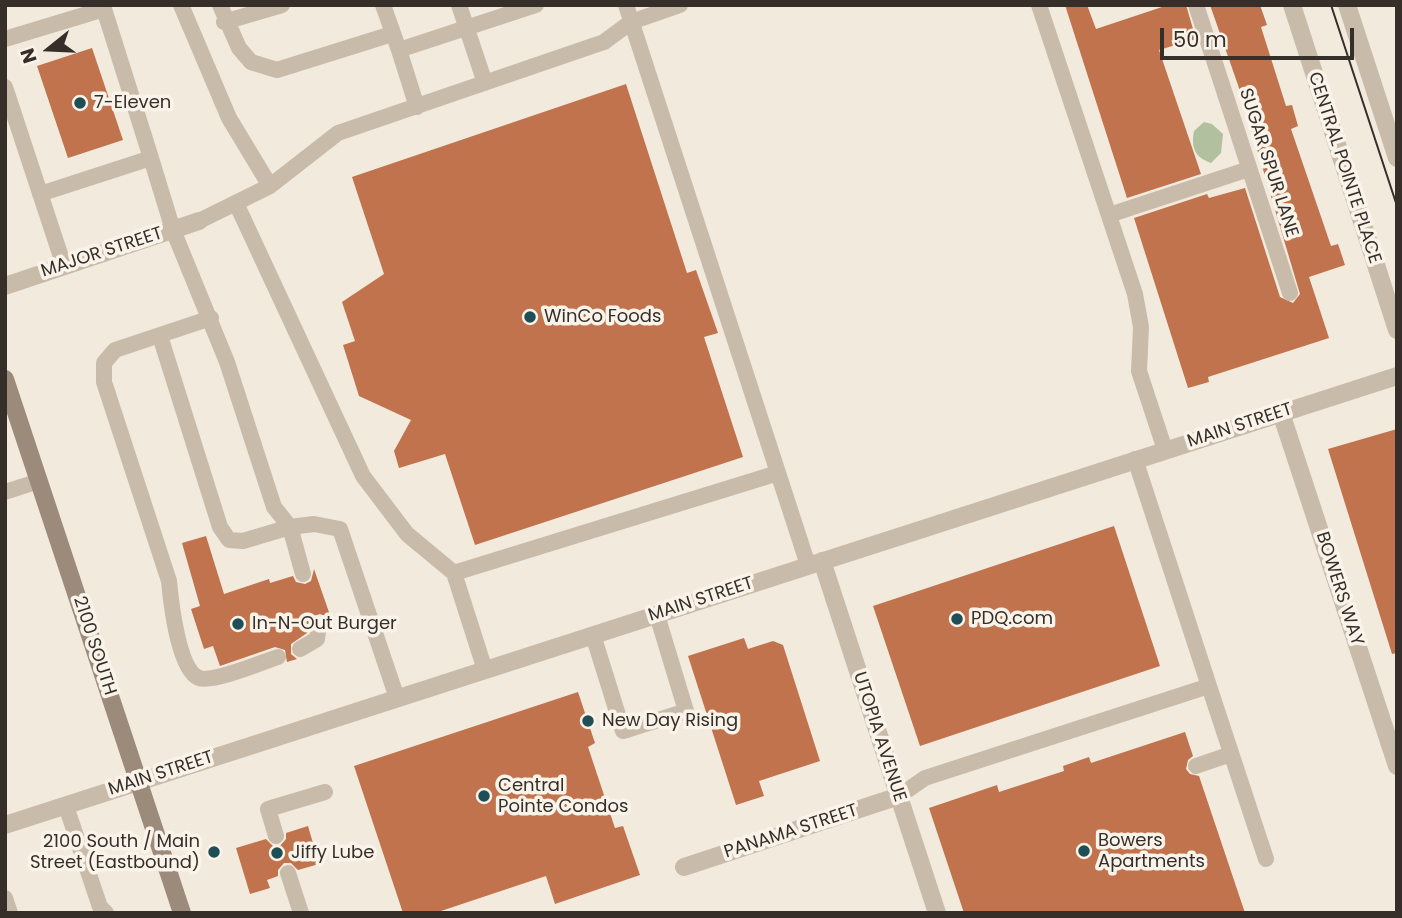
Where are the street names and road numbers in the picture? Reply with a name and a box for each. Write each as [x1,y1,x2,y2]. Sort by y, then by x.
street label: CENTRAL POINTE PLACE [1303,70,1385,266]
street label: SUGAR SPUR LANE [1234,86,1302,240]
street label: MAJOR STREET [38,223,166,283]
street label: MAIN STREET [1185,399,1295,453]
street label: BOWERS WAY [1310,529,1368,649]
street label: MAIN STREET [646,573,756,627]
street label: 2100 SOUTH [68,594,120,698]
street label: UTOPIA AVENUE [848,669,910,805]
street label: MAIN STREET [106,747,216,801]
street label: PANAMA STREET [721,800,861,864]

